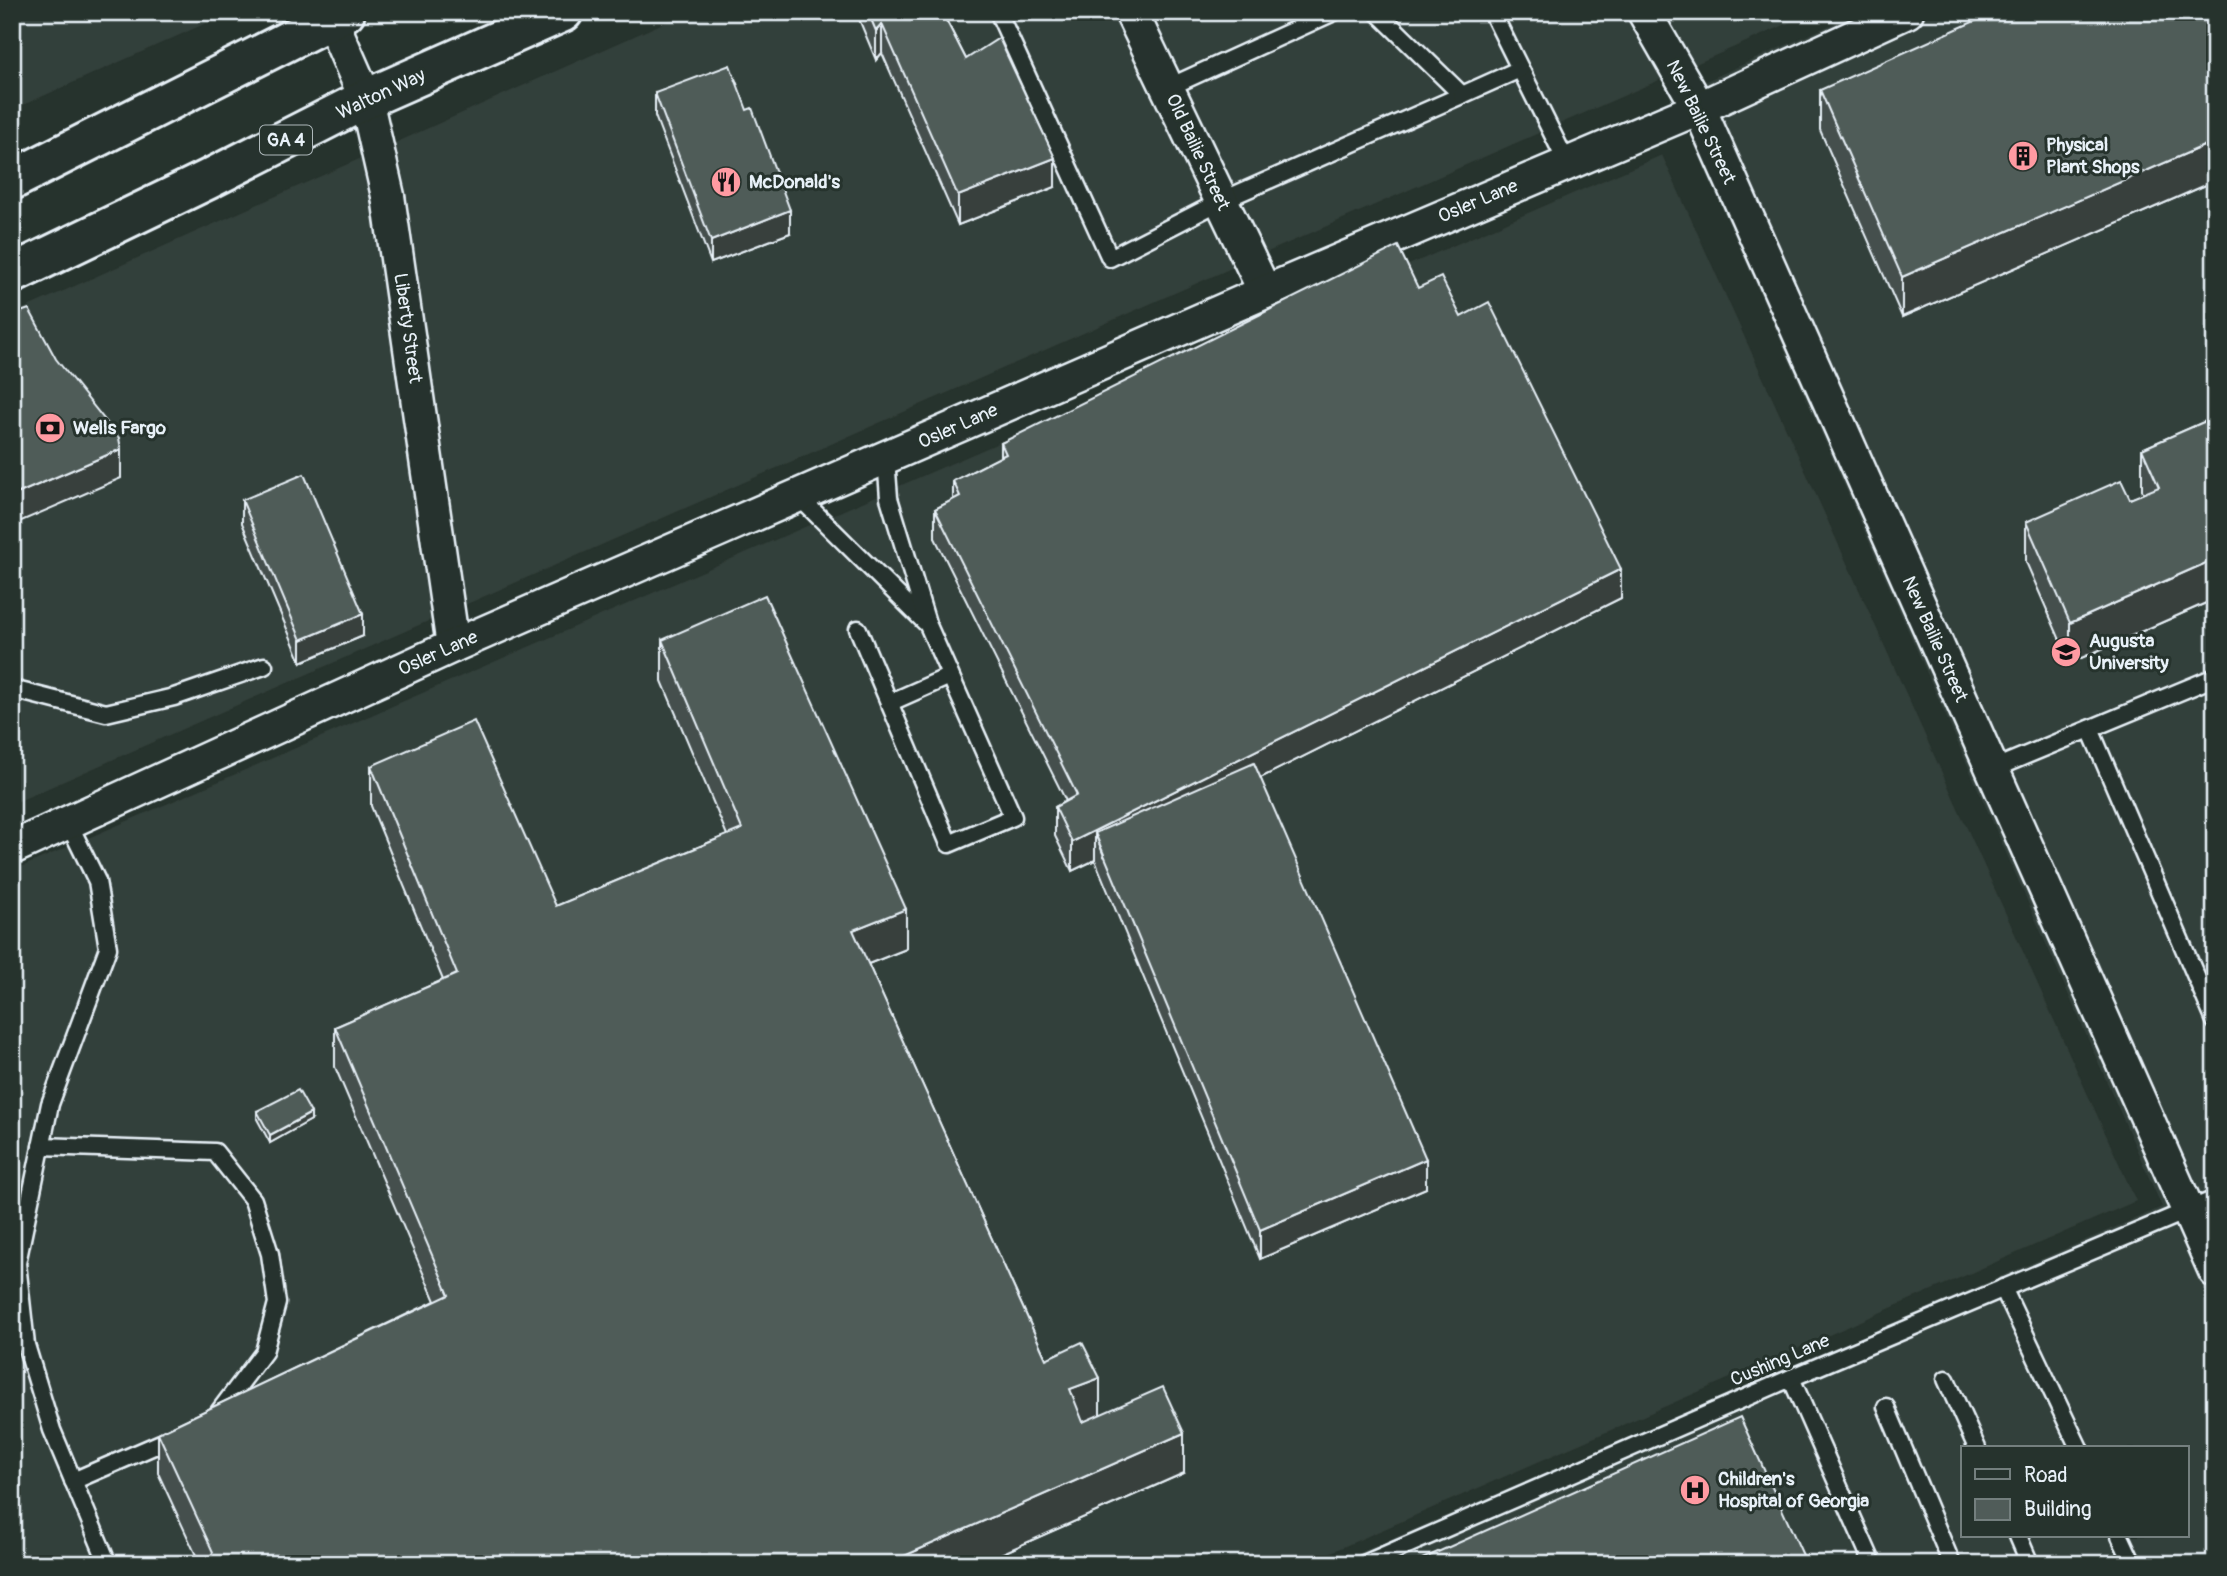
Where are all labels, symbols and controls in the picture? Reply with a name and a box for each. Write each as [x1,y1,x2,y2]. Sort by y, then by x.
street label: New Bailie Street [1661,56,1742,188]
street label: Walton Way [333,63,429,125]
street label: Old Bailie Street [1161,90,1236,214]
road number: GA 4 [260,125,312,154]
place label: Physical Plant Shops [2046,133,2140,179]
building icon: Physical Plant Shops [2006,139,2040,173]
restaurant icon: McDonald's [709,165,743,199]
place label: McDonald's [749,170,840,194]
street label: Osler Lane [1434,173,1522,229]
street label: Liberty Street [388,271,428,385]
street label: Osler Lane [915,398,1002,454]
bank icon: Wells Fargo [33,411,67,445]
place label: Wells Fargo [73,416,167,440]
street label: New Bailie Street [1897,572,1974,706]
street label: Osler Lane [395,625,482,681]
place label: Augusta University [2089,629,2170,675]
school or university icon: Augusta University [2049,635,2083,669]
street label: Cushing Lane [1727,1328,1834,1392]
legend [1961,1446,2188,1538]
text: Road [2024,1462,2068,1489]
place label: Children's Hospital of Georgia [1718,1467,1869,1513]
hospital icon: Children's Hospital of Georgia [1678,1473,1712,1507]
text: Building [2024,1496,2091,1523]

